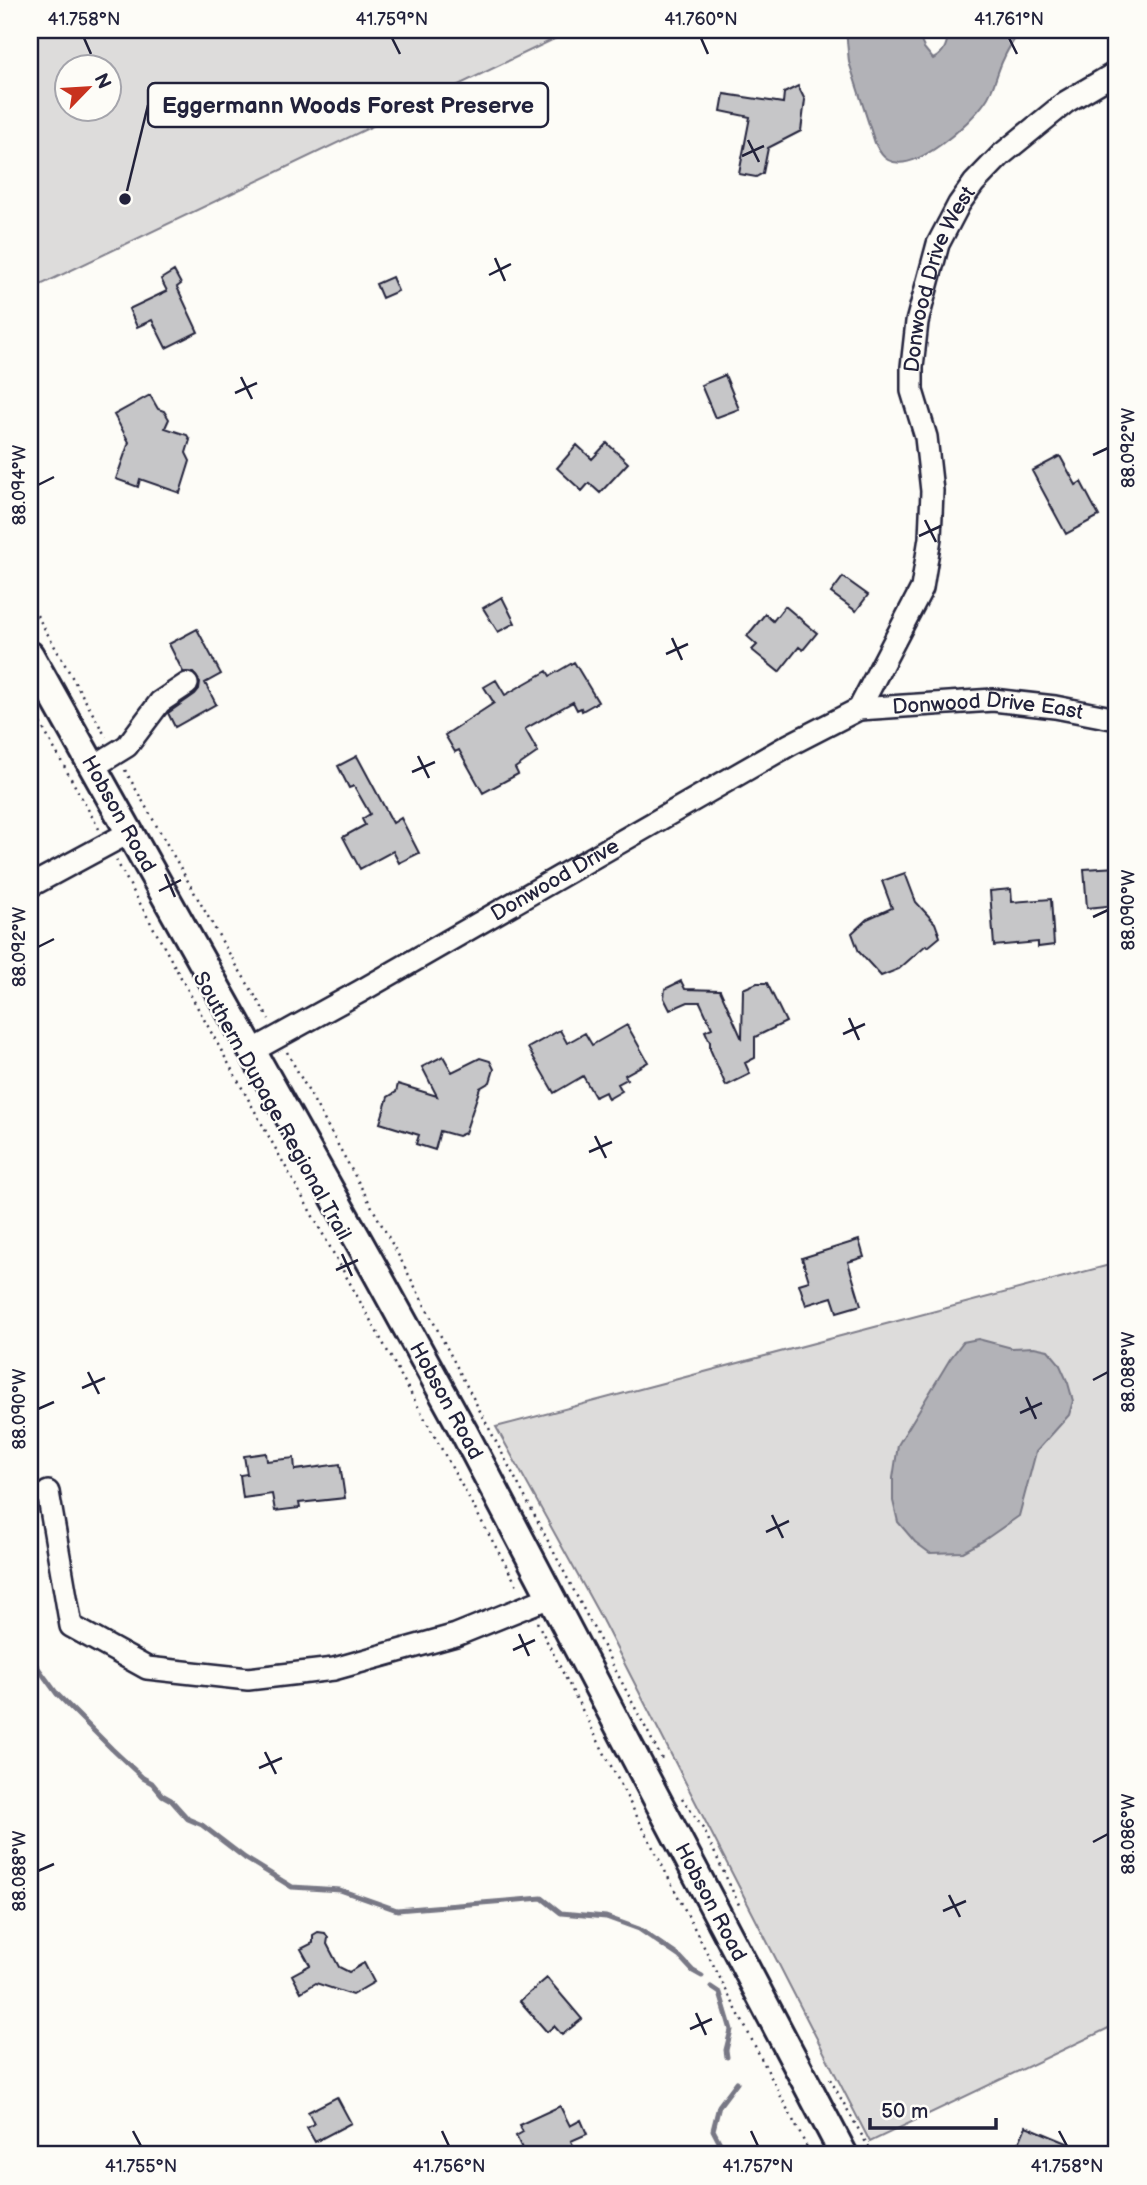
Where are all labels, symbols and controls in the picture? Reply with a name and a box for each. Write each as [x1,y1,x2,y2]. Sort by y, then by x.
text: 41.758°N [48,9,120,30]
text: 41.759°N [356,9,428,30]
text: 41.760°N [664,9,738,30]
text: 41.761°N [974,9,1044,30]
north arrow [52,52,122,122]
text: N [89,70,115,93]
callout: Eggermann Woods Forest Preserve [148,83,548,127]
text: Eggermann Woods Forest Preserve [162,92,534,120]
street label: Donwood Drive West [899,181,981,374]
text: 88.092°W [1118,407,1139,488]
text: 88.094°W [9,444,30,525]
street label: Donwood Drive East [891,687,1086,725]
street label: Hobson Road [76,751,162,876]
street label: Donwood Drive [486,833,623,926]
text: 88.090°W [1118,869,1139,950]
text: 88.092°W [9,906,30,987]
street label: Southern Dupage Regional Trail [188,967,356,1245]
text: 88.088°W [1118,1331,1139,1412]
street label: Hobson Road [404,1338,489,1463]
text: 88.090°W [9,1368,30,1449]
text: 88.086°W [1118,1793,1139,1874]
text: 88.088°W [9,1830,30,1911]
street label: Hobson Road [670,1839,752,1965]
scale bar [870,2087,996,2131]
text: 50 m [881,2099,928,2124]
text: 41.755°N [105,2156,177,2177]
text: 41.756°N [412,2156,486,2177]
text: 41.757°N [722,2156,794,2177]
text: 41.758°N [1031,2156,1103,2177]

